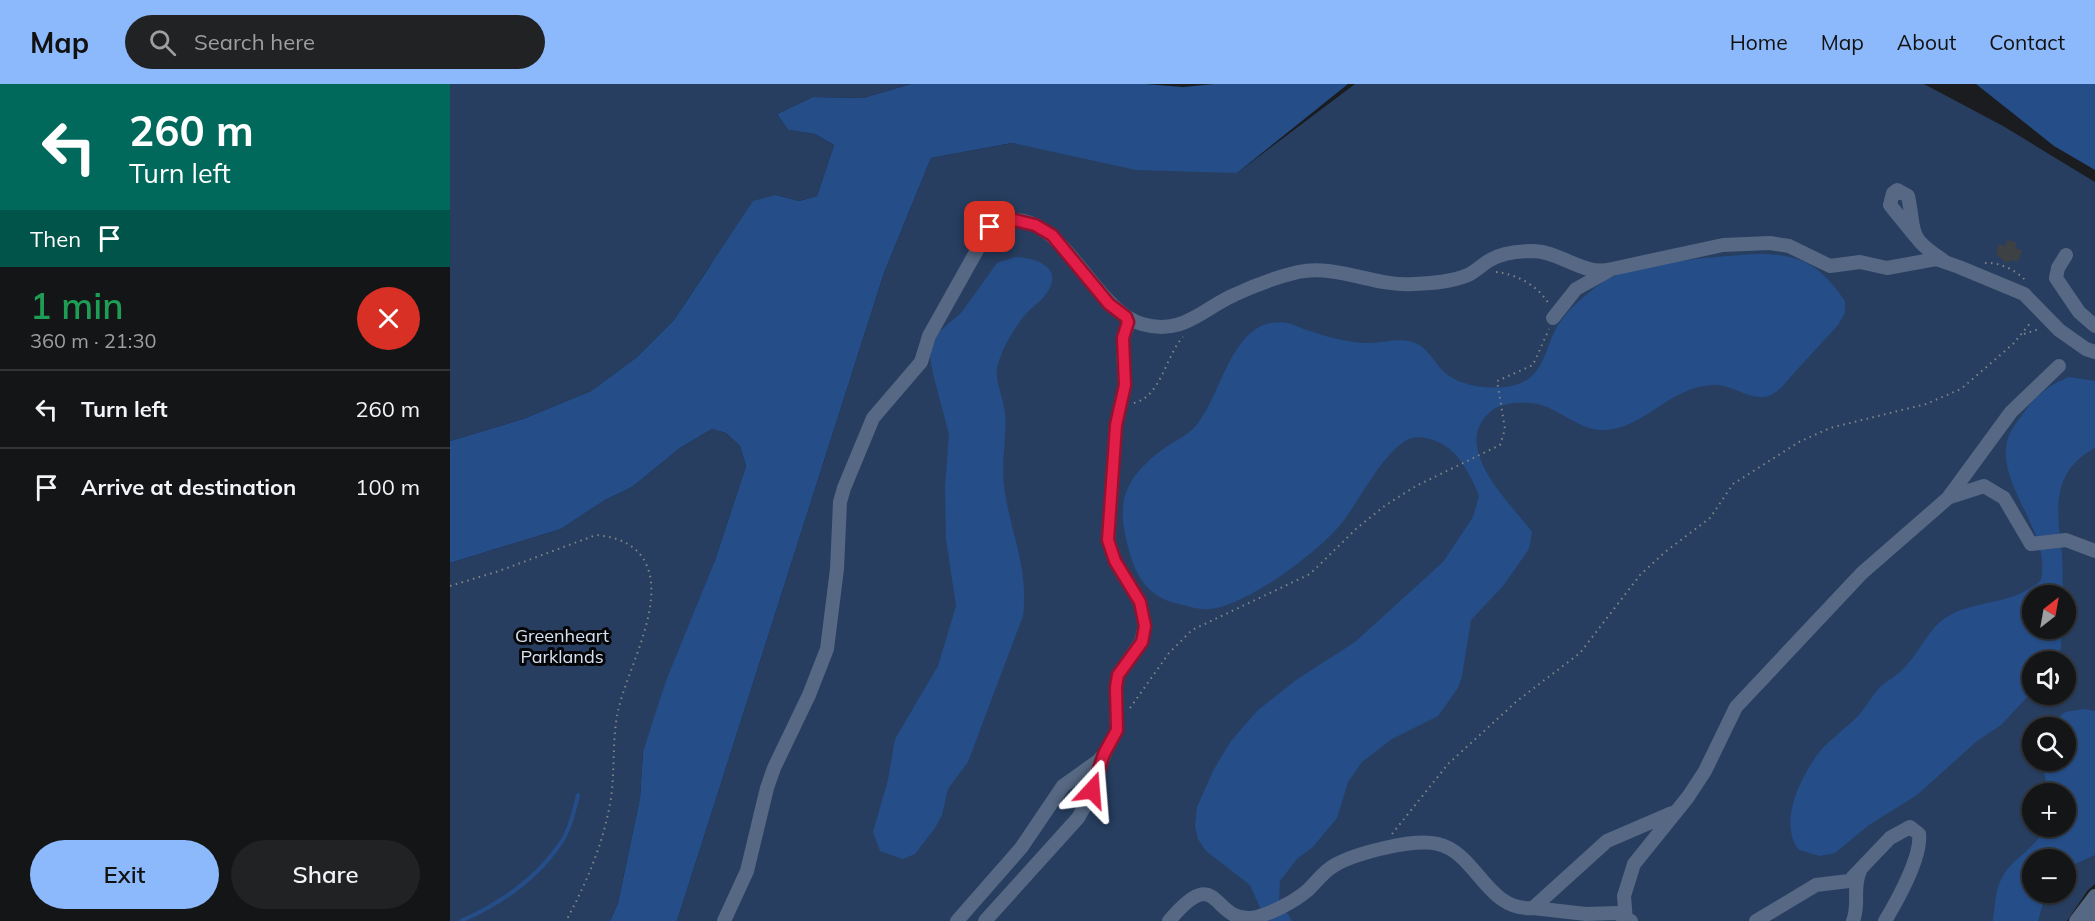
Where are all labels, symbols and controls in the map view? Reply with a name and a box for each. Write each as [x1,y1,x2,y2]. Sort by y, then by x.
search box [125,15,545,69]
text: Map [30,25,89,60]
icon: search [146,26,179,59]
text: Search here [194,28,315,56]
text: Home [1730,29,1788,55]
text: Map [1821,29,1864,55]
text: About [1897,29,1956,55]
text: Contact [1989,29,2065,55]
text: 260 m [129,104,254,157]
icon: left [30,108,108,186]
text: Turn left [129,156,231,190]
pin [964,201,1015,252]
icon: arrive [973,210,1006,243]
icon: arrive [93,222,126,255]
text: Then [30,225,81,253]
text: 1 min [30,283,124,328]
button: close [357,287,420,350]
text: 360 m · 21:30 [30,328,156,353]
icon: left [30,393,63,426]
text: Turn left [81,395,168,423]
text: 260 m [355,395,420,423]
icon: arrive [30,471,63,504]
text: Arrive at destination [81,473,296,501]
text: 100 m [355,473,420,501]
north arrow [2022,585,2076,639]
map controls [2022,585,2076,903]
park label: Greenheart Parklands [515,624,609,668]
button: sound [2022,651,2076,705]
button: search [2022,717,2076,771]
position arrow [1060,758,1124,822]
button: + [2022,783,2076,837]
button: Exit [30,840,219,909]
button: Share [231,840,420,909]
button: − [2022,849,2076,903]

